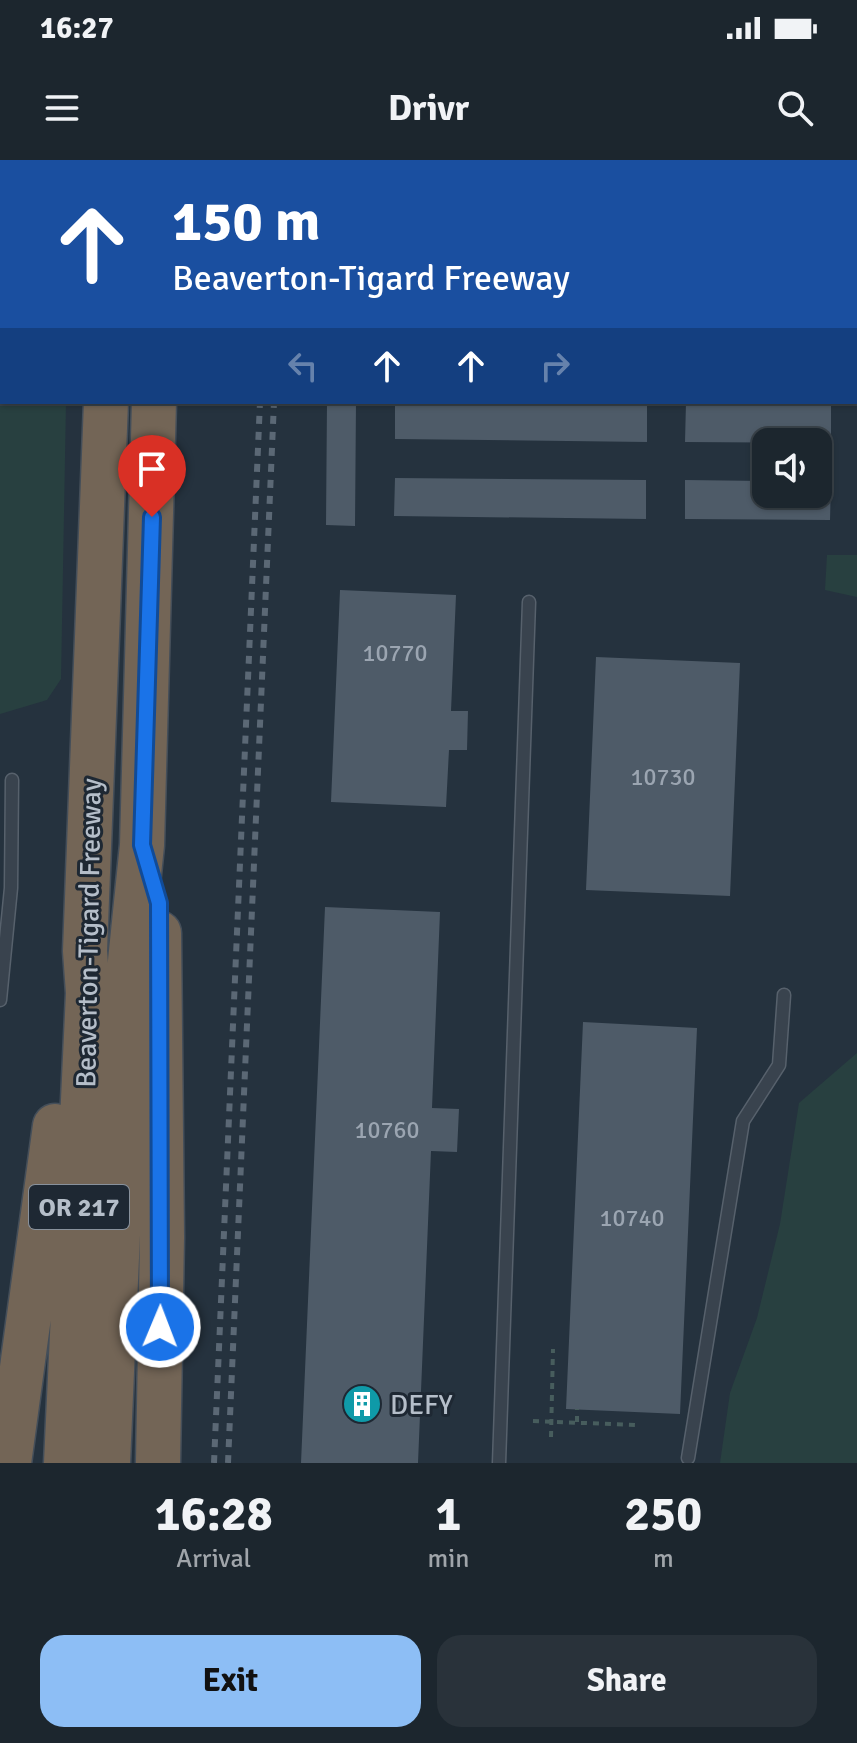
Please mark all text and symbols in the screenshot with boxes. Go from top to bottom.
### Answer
text: 16:27 [40,10,114,47]
icon: menu [40,86,84,130]
text: Drivr [388,86,469,131]
icon: search [773,86,817,130]
text: 150 m [172,187,320,256]
icon: ahead [40,192,144,296]
text: Beaverton-Tigard Freeway [172,256,570,301]
icon: left [281,344,325,388]
icon: ahead [365,344,409,388]
icon: ahead [449,344,493,388]
icon: right [533,344,577,388]
map controls [752,428,832,508]
button: sound [752,428,832,508]
pin [118,435,186,517]
icon: arrive [130,447,174,491]
house number: 10770 [363,638,427,668]
house number: 10730 [631,762,695,792]
street label: Beaverton-Tigard Freeway [69,778,109,1088]
house number: 10760 [355,1115,419,1145]
road number: OR 217 [29,1185,129,1229]
house number: 10740 [600,1203,664,1233]
position arrow [118,1285,202,1369]
building icon: DEFY [341,1383,383,1425]
place label: DEFY [390,1388,453,1422]
text: 16:28 [155,1485,273,1544]
text: 1 [436,1485,461,1544]
text: 250 [624,1485,702,1544]
text: Arrival [176,1543,251,1575]
text: min [428,1543,470,1575]
text: m [653,1543,674,1575]
button: Exit [40,1635,421,1727]
button: Share [437,1635,817,1727]

